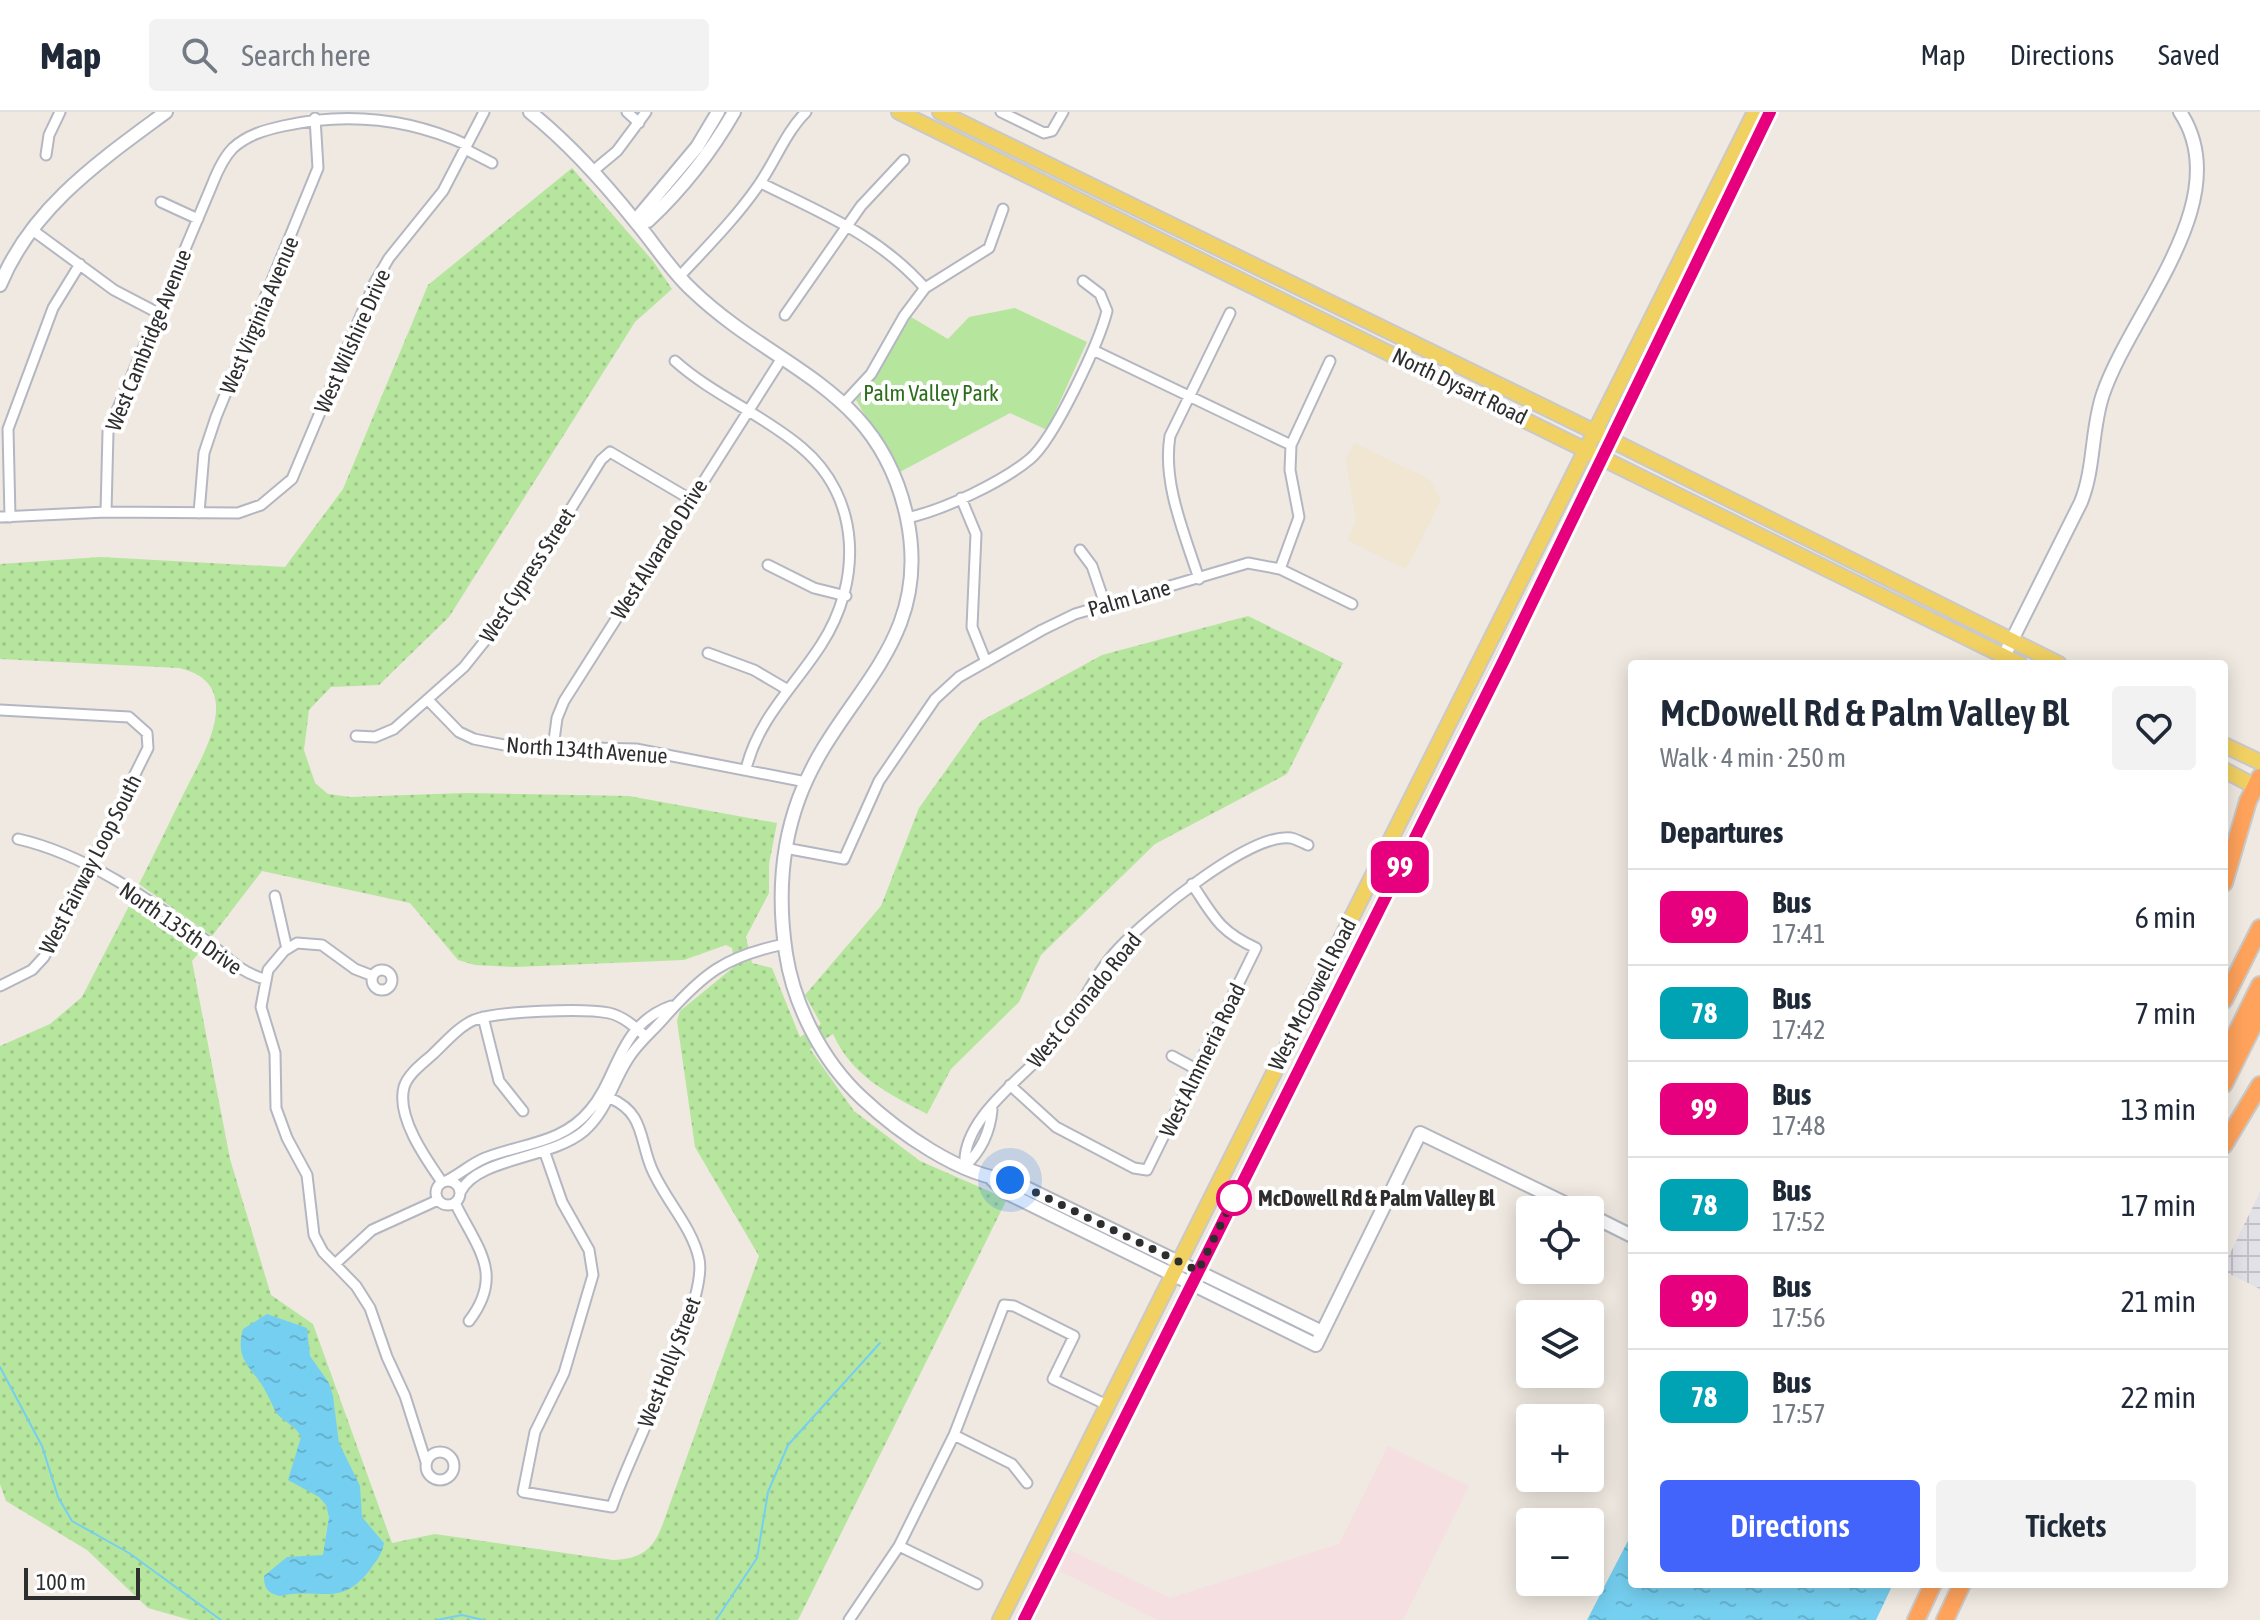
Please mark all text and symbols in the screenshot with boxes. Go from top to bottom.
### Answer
search box [149,19,709,91]
icon: search [177,33,221,77]
text: Map [40,34,101,77]
text: Search here [241,38,371,72]
text: Map [1921,39,1966,71]
text: Directions [2010,39,2114,71]
text: Saved [2158,39,2220,71]
street label: West Virginia Avenue [214,232,304,398]
street label: West Cambridge Avenue [100,245,196,435]
street label: West Wilshire Drive [309,265,395,417]
street label: North Dysart Road [1388,342,1532,430]
park label: Palm Valley Park [863,380,999,406]
street label: West Alvarado Drive [605,474,713,624]
street label: West Cypress Street [474,503,580,647]
street label: Palm Lane [1085,574,1173,622]
button: heart [2112,686,2196,770]
text: McDowell Rd & Palm Valley Bl [1660,691,2069,734]
street label: North 134th Avenue [506,731,668,769]
text: Walk · 4 min · 250 m [1660,743,1846,773]
street label: West Fairway Loop South [34,770,146,958]
text: Departures [1660,815,1783,849]
line badge: 99 [1364,841,1436,893]
text: 99 [1387,851,1413,883]
street label: North 135th Drive [115,876,247,980]
text: Bus [1772,885,1811,919]
text: 6 min [2135,900,2196,934]
text: 99 [1691,901,1717,933]
street label: West McDowell Road [1262,914,1362,1074]
text: 17:41 [1772,919,1826,949]
street label: West Coronado Road [1022,927,1146,1073]
street label: West Almmeria Road [1154,979,1250,1141]
text: Bus [1772,981,1811,1015]
text: 7 min [2135,996,2196,1030]
text: 78 [1691,997,1717,1029]
text: 17:42 [1772,1015,1826,1045]
text: Bus [1772,1077,1811,1111]
text: 13 min [2121,1092,2196,1126]
text: 99 [1691,1093,1717,1125]
text: 17:48 [1772,1111,1826,1141]
your location [990,1160,1030,1200]
text: Bus [1772,1173,1811,1207]
marker: McDowell Rd & Palm Valley Bl [1217,1181,1251,1215]
place label: McDowell Rd & Palm Valley Bl [1258,1185,1496,1211]
text: 17 min [2121,1188,2196,1222]
text: 78 [1691,1189,1717,1221]
map controls [1516,1196,1604,1596]
button: locate [1516,1196,1604,1284]
text: 17:52 [1772,1207,1826,1237]
text: Bus [1772,1269,1811,1303]
text: 21 min [2121,1284,2196,1318]
text: 99 [1691,1285,1717,1317]
street label: West Holly Street [632,1293,706,1431]
button: layers [1516,1300,1604,1388]
text: 17:56 [1772,1303,1826,1333]
text: Bus [1772,1365,1811,1399]
text: 22 min [2121,1380,2196,1414]
text: 78 [1691,1381,1717,1413]
text: 17:57 [1772,1399,1826,1429]
button: + [1516,1404,1604,1492]
button: Directions [1660,1480,1920,1572]
button: Tickets [1936,1480,2196,1572]
button: − [1516,1508,1604,1596]
scale bar [24,1564,140,1600]
text: 100 m [36,1569,86,1595]

